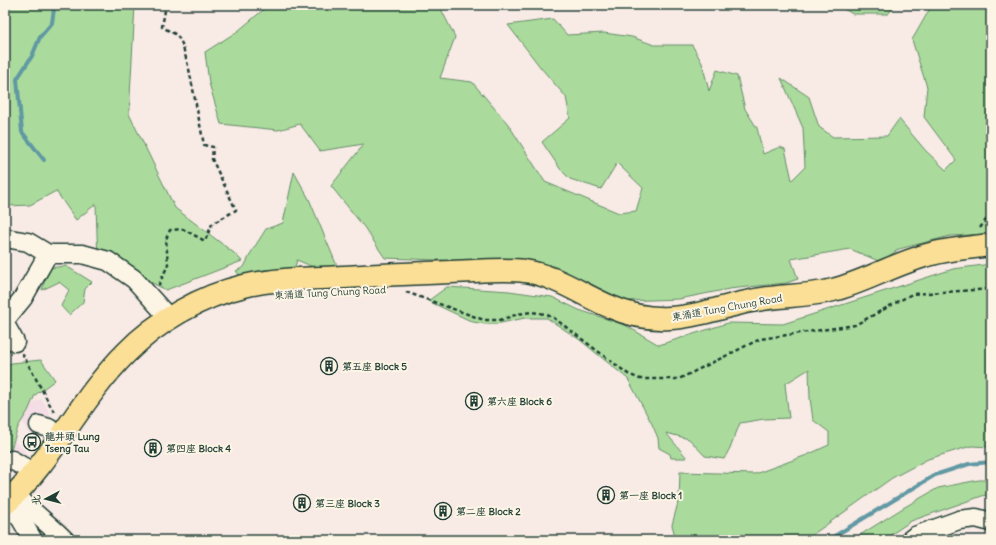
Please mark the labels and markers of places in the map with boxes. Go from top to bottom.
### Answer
building icon: 第五座 Block 5 [319,356,339,376]
place label: 第五座 Block 5 [342,360,407,373]
building icon: 第六座 Block 6 [464,391,484,411]
place label: 第六座 Block 6 [487,395,552,408]
place label: 龍井頭 Lung Tseng Tau [45,430,100,455]
bus stop icon: 龍井頭 Lung Tseng Tau [22,432,42,452]
building icon: 第四座 Block 4 [143,438,163,458]
place label: 第四座 Block 4 [166,442,231,455]
building icon: 第一座 Block 1 [596,485,616,505]
place label: 第一座 Block 1 [619,489,682,502]
building icon: 第三座 Block 3 [292,493,312,513]
place label: 第三座 Block 3 [315,497,380,510]
building icon: 第二座 Block 2 [433,501,453,521]
place label: 第二座 Block 2 [456,505,521,518]

